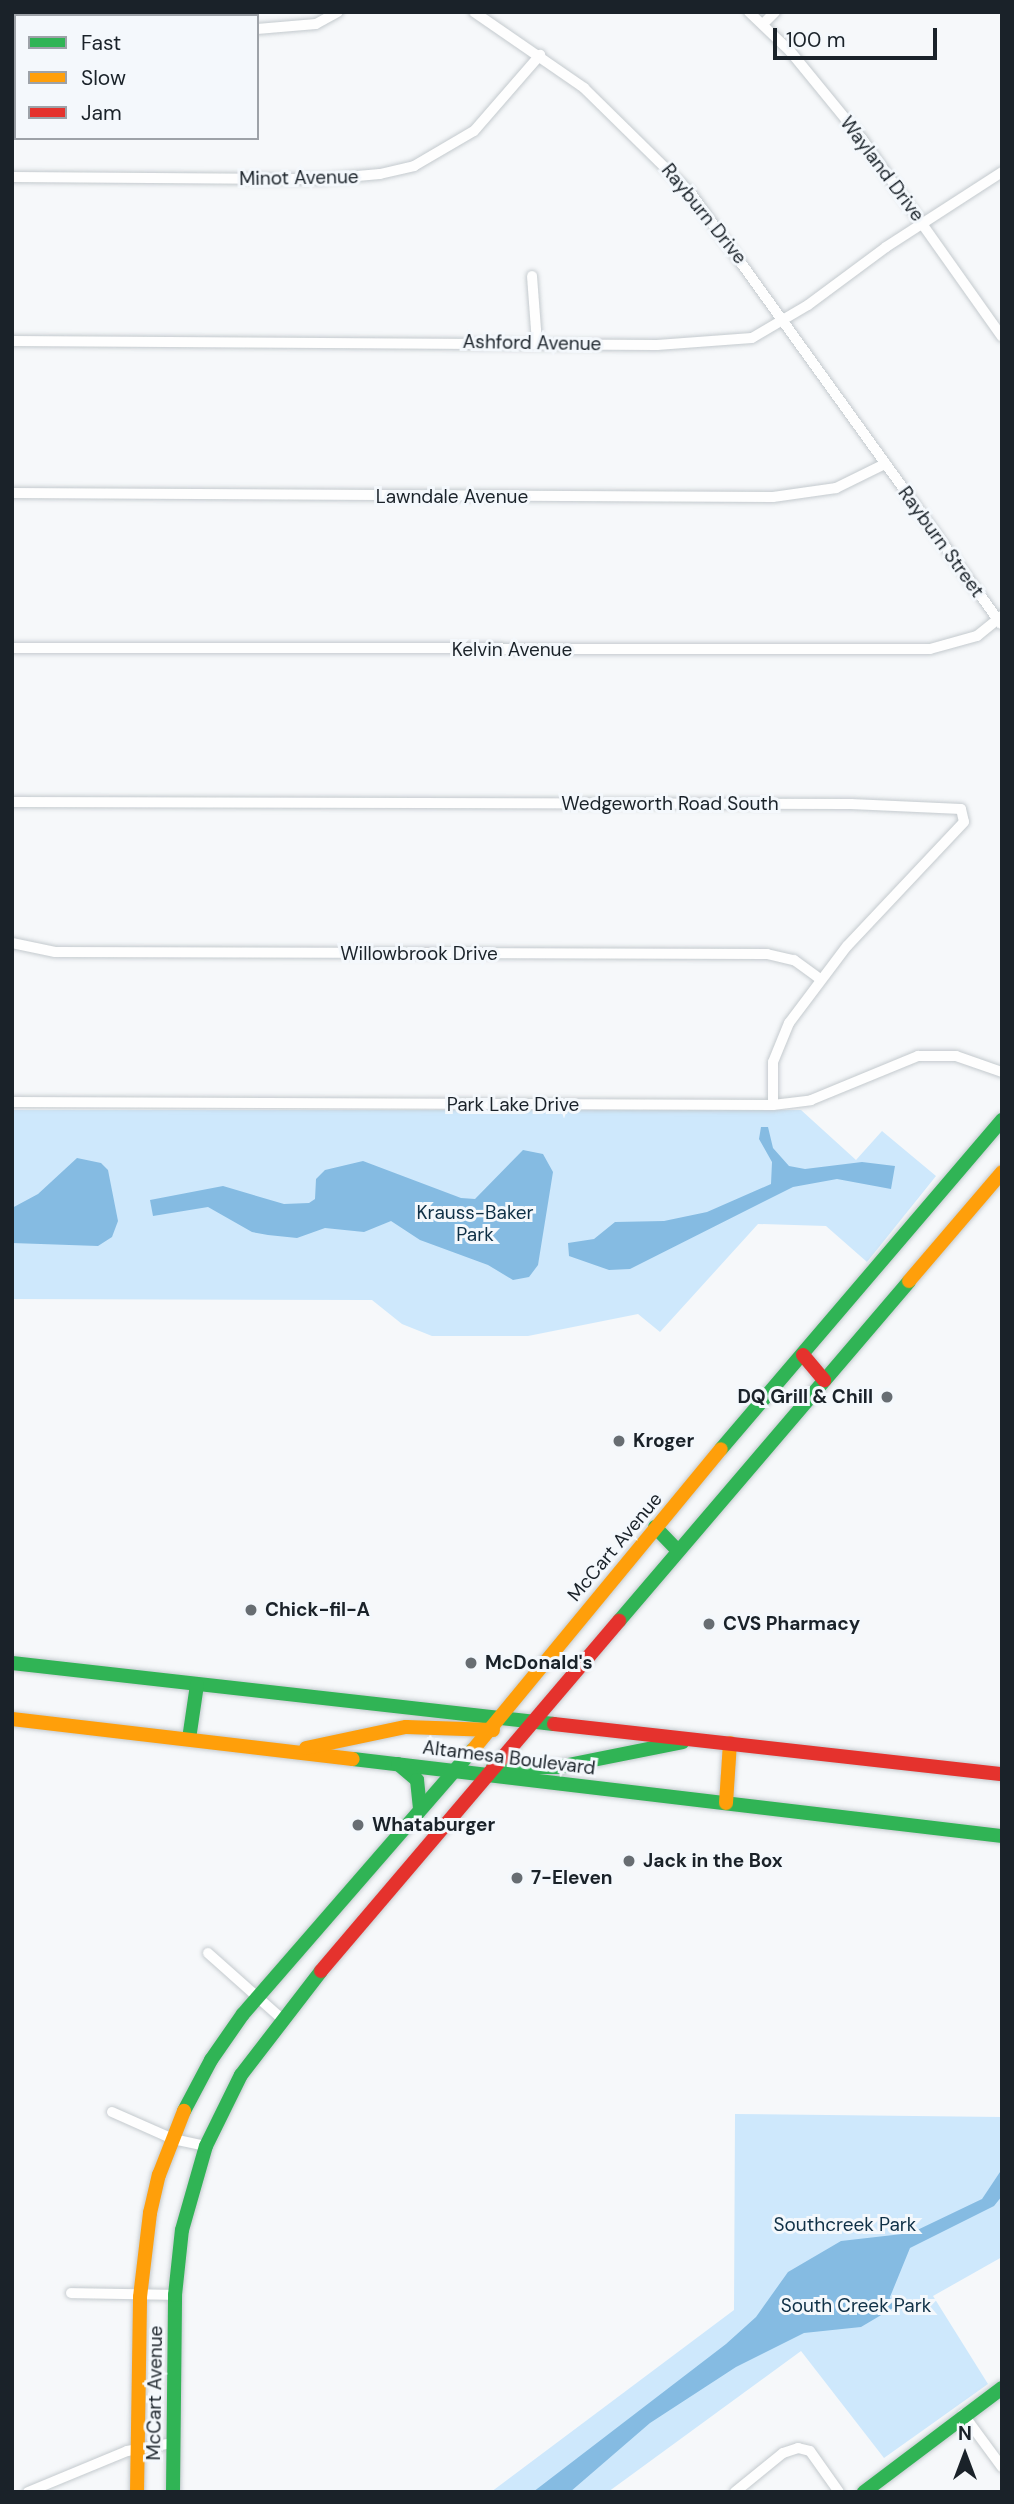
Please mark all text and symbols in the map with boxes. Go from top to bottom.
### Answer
legend [14,14,259,140]
scale bar [776,14,940,58]
text: 100 m [786,26,846,54]
text: Fast [81,29,121,57]
text: Slow [81,64,126,92]
text: Jam [81,99,122,127]
street label: Wayland Drive [835,112,929,226]
street label: Rayburn Drive [657,159,751,269]
street label: Minot Avenue [239,166,359,190]
street label: Ashford Avenue [462,330,602,356]
street label: Rayburn Street [893,482,989,602]
street label: Lawndale Avenue [376,486,528,508]
street label: Kelvin Avenue [452,639,572,661]
street label: Wedgeworth Road South [561,793,779,815]
street label: Willowbrook Drive [340,943,498,965]
street label: Park Lake Drive [447,1094,579,1116]
park label: Krauss-Baker Park [416,1202,534,1246]
place label: DQ Grill & Chill [737,1386,873,1408]
marker: DQ Grill & Chill [879,1389,895,1405]
place label: Kroger [633,1430,694,1452]
marker: Kroger [611,1433,627,1449]
street label: McCart Avenue [563,1488,667,1606]
place label: Chick-fil-A [265,1599,370,1621]
marker: Chick-fil-A [243,1602,259,1618]
place label: CVS Pharmacy [723,1613,860,1635]
marker: CVS Pharmacy [701,1616,717,1632]
place label: McDonald's [485,1652,593,1674]
marker: McDonald's [463,1655,479,1671]
street label: Altamesa Boulevard [421,1736,597,1780]
place label: Whataburger [372,1814,495,1836]
marker: Whataburger [350,1817,366,1833]
place label: Jack in the Box [643,1850,783,1872]
marker: Jack in the Box [621,1853,637,1869]
place label: 7-Eleven [531,1867,613,1889]
marker: 7-Eleven [509,1870,525,1886]
park label: Southcreek Park [774,2214,916,2236]
park label: South Creek Park [781,2295,931,2317]
street label: McCart Avenue [142,2325,168,2461]
north arrow [930,2420,1000,2490]
text: N [958,2421,972,2446]

